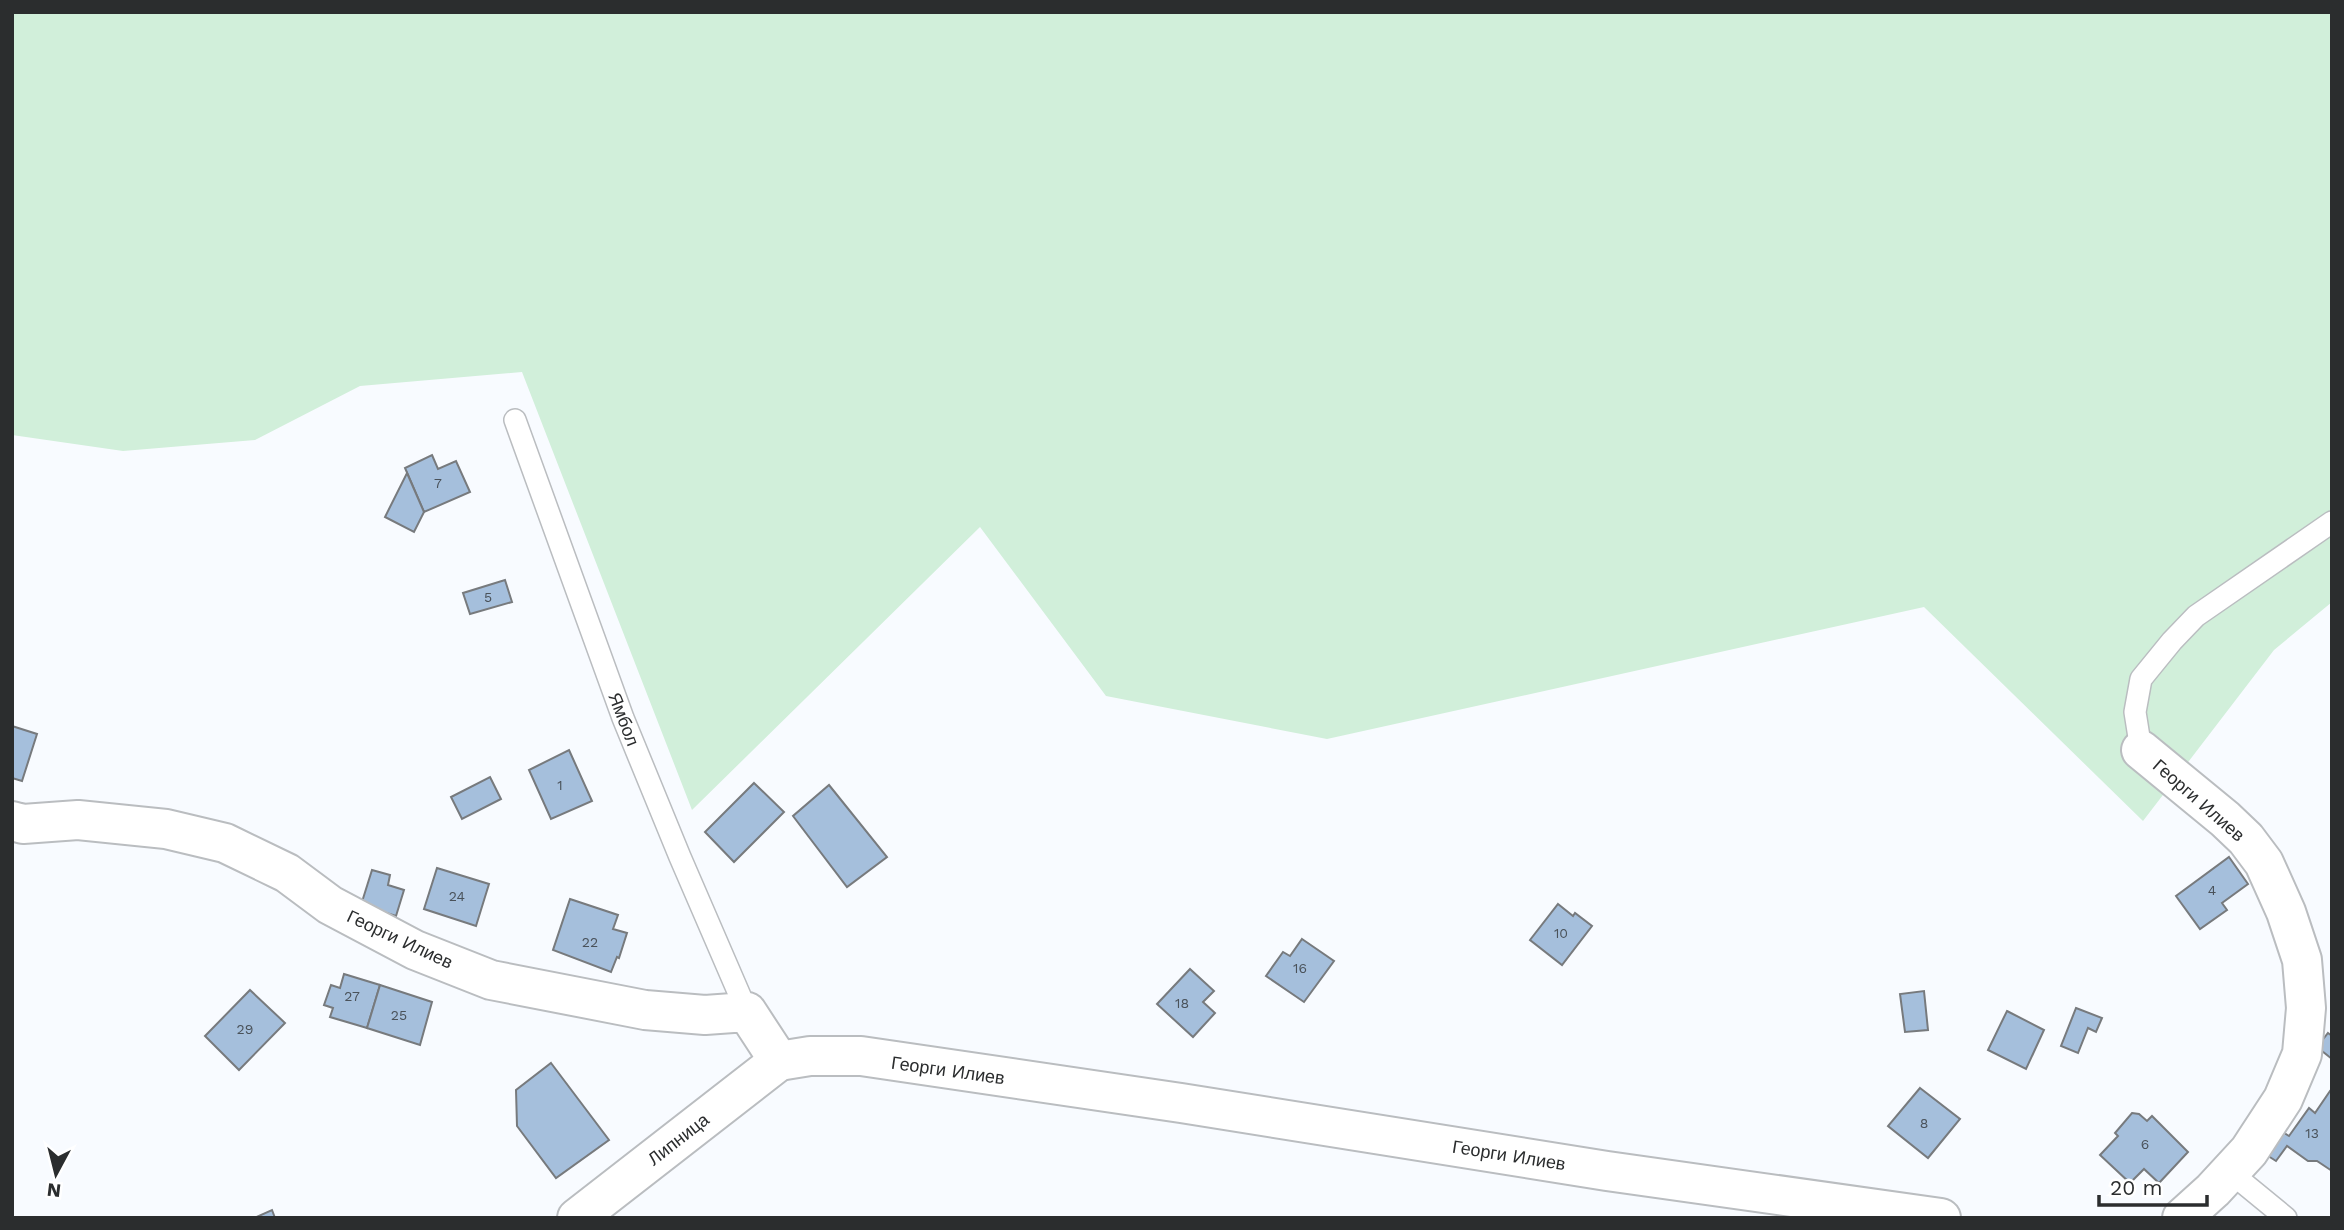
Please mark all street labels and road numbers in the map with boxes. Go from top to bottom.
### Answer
street label: Ямбол [604,689,644,749]
street label: Георги Илиев [2149,755,2249,845]
street label: Георги Илиев [344,905,456,973]
street label: Георги Илиев [890,1052,1006,1088]
street label: Липница [643,1108,714,1169]
street label: Георги Илиев [1451,1136,1567,1174]

